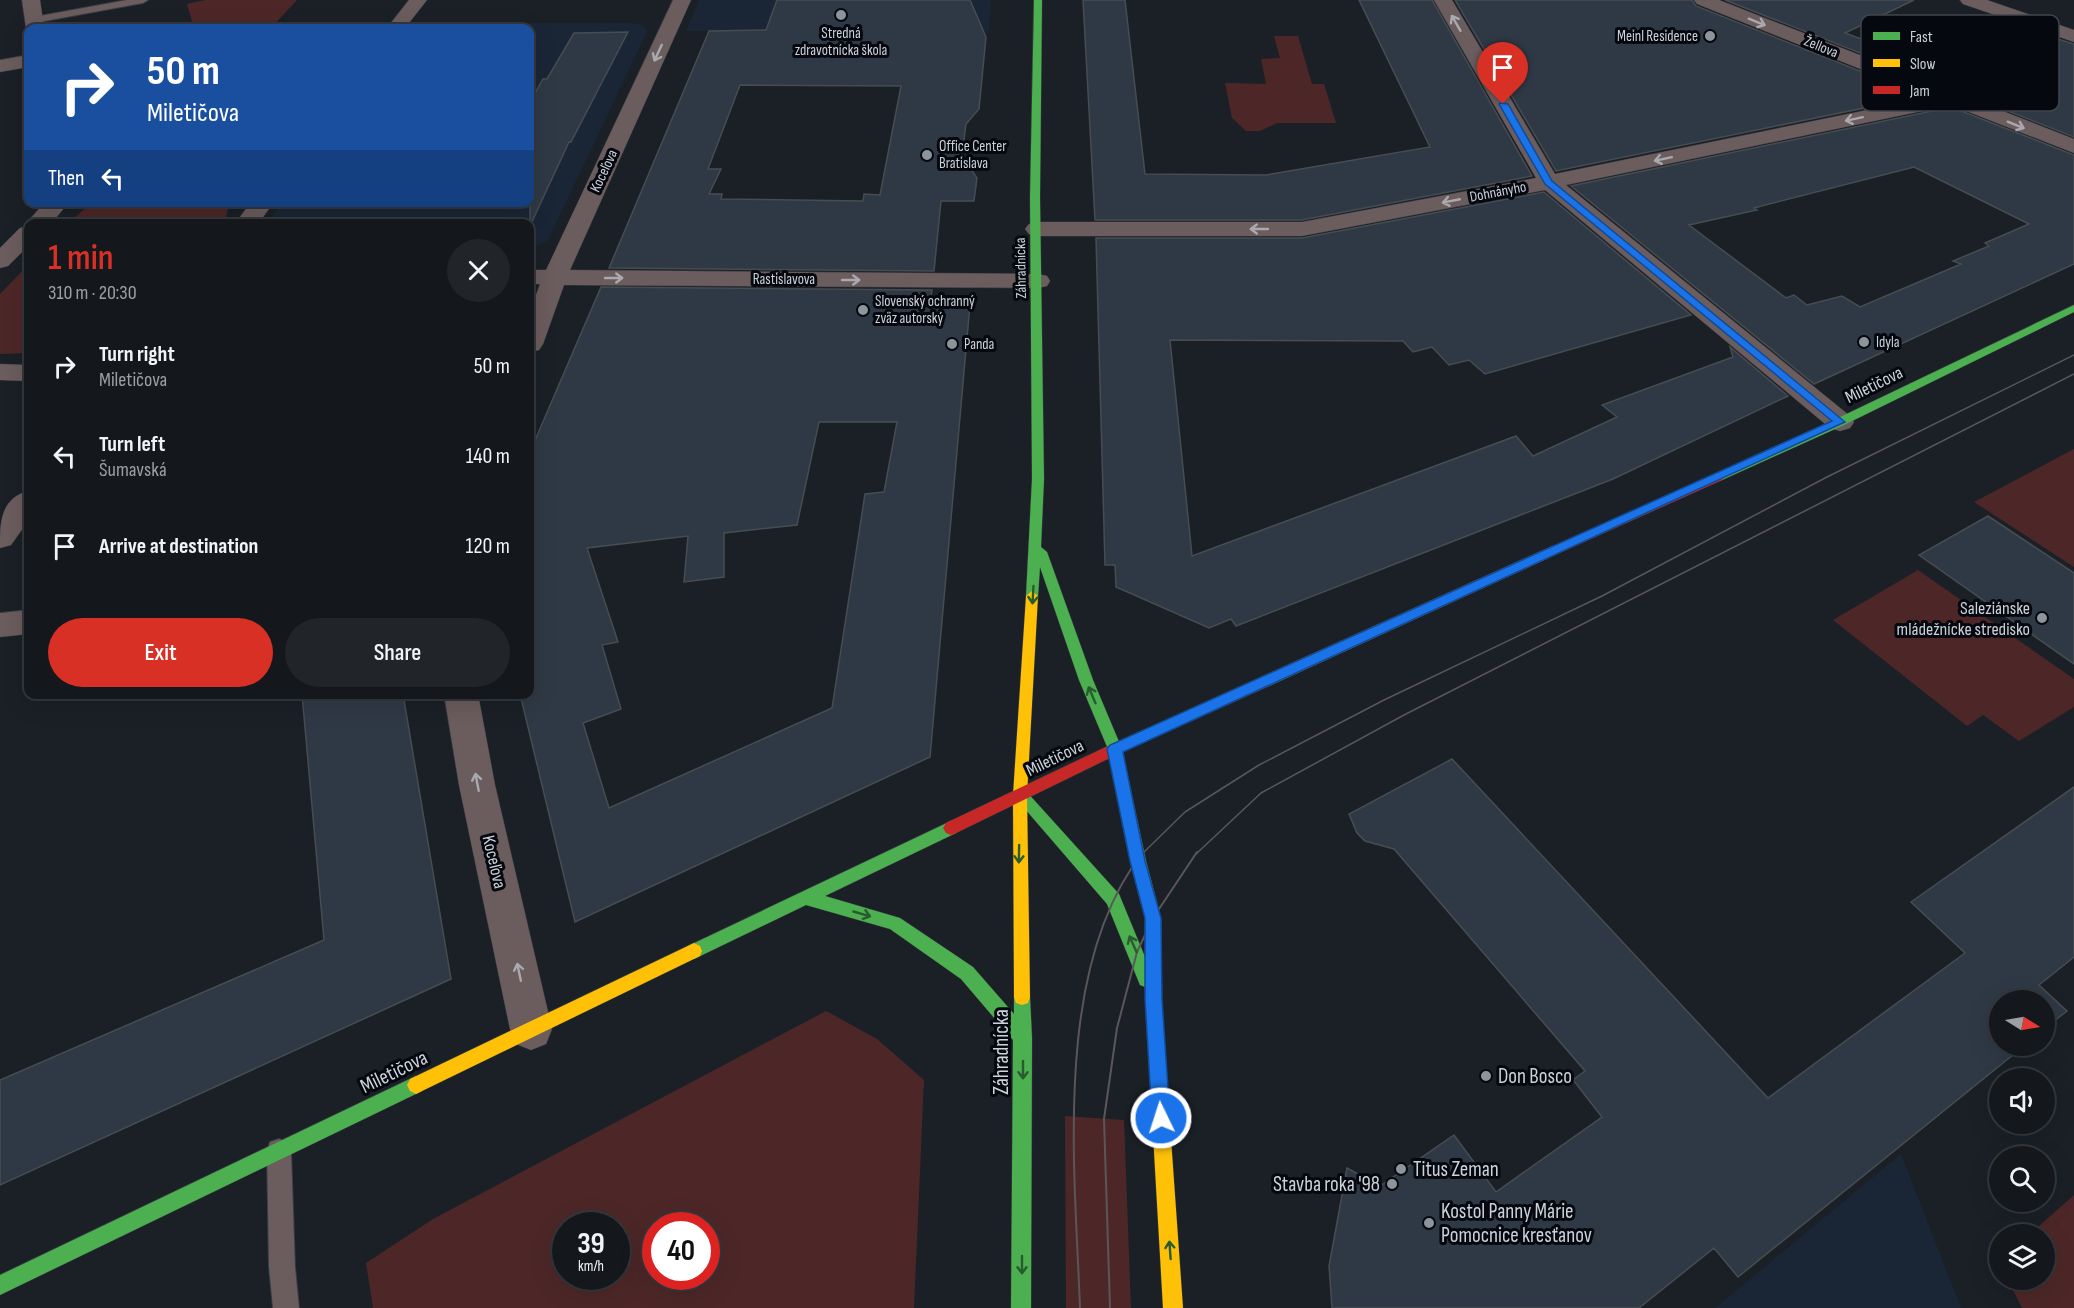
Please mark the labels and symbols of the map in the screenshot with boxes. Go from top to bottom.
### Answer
marker: Stredná zdravotnícka škola [834,8,848,22]
one-way arrow [1450,15,1462,32]
legend [1861,15,2059,111]
one-way arrow [1747,17,1766,28]
place label: Stredná zdravotnícka škola [795,24,887,60]
place label: Meinl Residence [1617,27,1698,46]
text: Fast [1910,28,1933,47]
marker: Meinl Residence [1703,29,1717,43]
street label: Žellova [1801,32,1841,62]
pin [1477,42,1528,104]
one-way arrow [652,44,663,62]
text: Slow [1910,55,1935,74]
text: Jam [1909,82,1930,101]
one-way arrow [1845,114,1864,126]
one-way arrow [2007,120,2025,131]
place label: Office Center Bratislava [939,137,1007,173]
street label: Koceľova [586,146,622,195]
marker: Office Center Bratislava [920,148,934,162]
one-way arrow [1654,154,1673,165]
street label: Dohnányho [1468,177,1528,207]
one-way arrow [1442,196,1462,207]
one-way arrow [1250,223,1270,235]
street label: Záhradnícka [1011,237,1031,299]
street label: Rastislavova [753,270,815,289]
one-way arrow [603,272,623,284]
one-way arrow [840,274,860,286]
place label: Slovenský ochranný zväz autorský [875,292,975,328]
marker: Slovenský ochranný zväz autorský [856,303,870,317]
place label: Idyla [1876,333,1900,352]
place label: Panda [964,335,995,354]
marker: Idyla [1857,335,1871,349]
marker: Panda [945,337,959,351]
street label: Miletičova [1842,362,1906,408]
one-way arrow [1027,584,1038,604]
place label: Saleziánske mládežnícke stredisko [1897,598,2030,640]
marker: Saleziánske mládežnícke stredisko [2035,611,2049,625]
one-way arrow [1086,687,1097,705]
street label: Miletičova [1023,735,1087,781]
one-way arrow [471,773,482,792]
street label: Koceľova [478,833,510,891]
one-way arrow [1013,843,1025,863]
one-way arrow [852,909,871,920]
one-way arrow [1127,936,1139,954]
one-way arrow [513,963,524,983]
north arrow [1989,990,2055,1056]
street label: Záhradnícka [989,1009,1014,1095]
street label: Miletičova [356,1045,432,1099]
one-way arrow [1017,1059,1029,1079]
place label: Don Bosco [1498,1064,1572,1089]
marker: Don Bosco [1479,1069,1493,1083]
position arrow [1129,1086,1193,1150]
place label: Titus Zeman [1413,1157,1499,1182]
marker: Titus Zeman [1394,1162,1408,1176]
place label: Stavba roka '98 [1273,1172,1380,1197]
marker: Stavba roka '98 [1385,1177,1399,1191]
place label: Kostol Panny Márie Pomocnice kresťanov [1441,1199,1592,1248]
speed limit sign: 40 [642,1212,720,1290]
marker: Kostol Panny Márie Pomocnice kresťanov [1422,1216,1436,1230]
one-way arrow [1164,1240,1175,1260]
one-way arrow [1016,1254,1028,1274]

